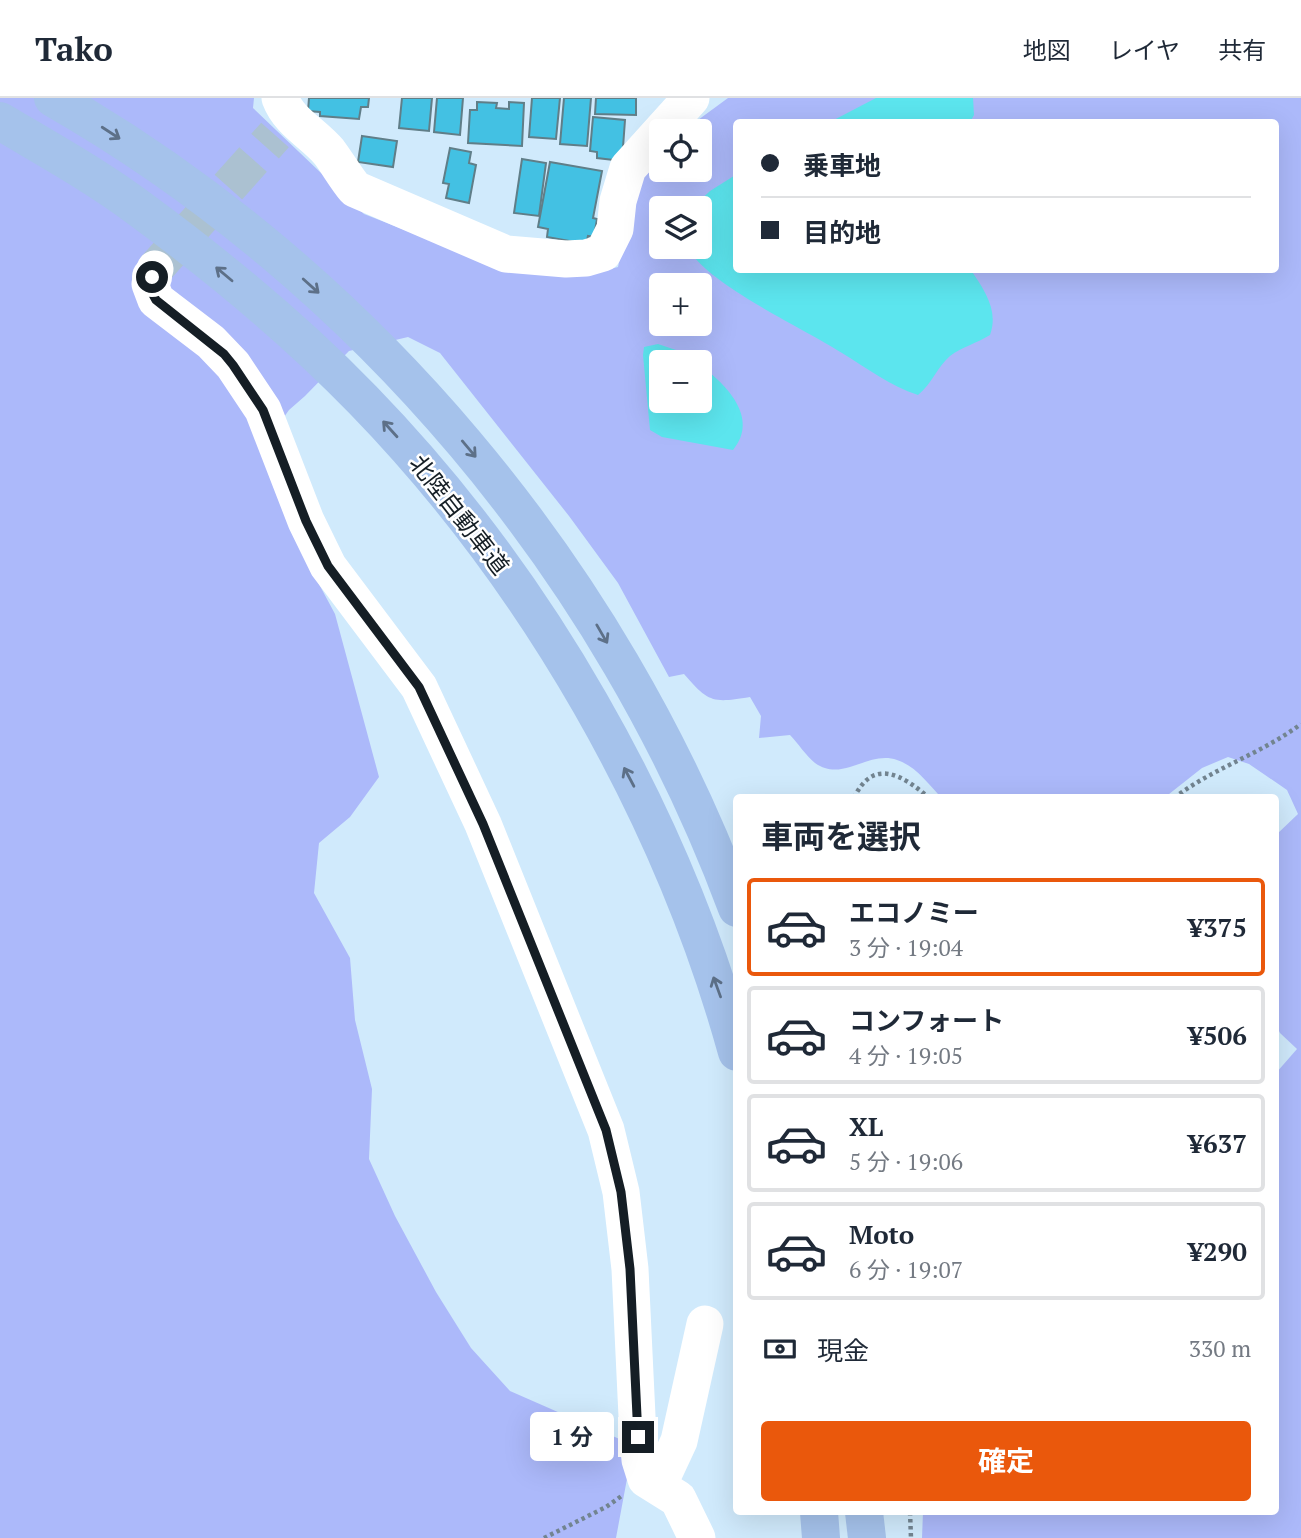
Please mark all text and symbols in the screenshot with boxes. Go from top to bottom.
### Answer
text: Tako [35,27,113,70]
text: 地図 [1023,34,1071,66]
text: レイヤ [1109,34,1180,66]
text: 共有 [1218,34,1266,66]
map controls [649,119,712,413]
button: locate [649,119,712,182]
one-way arrow [101,126,120,141]
text: 乗車地 [803,148,881,182]
button: layers [649,196,712,259]
text: 目的地 [803,215,881,249]
route start [136,261,168,293]
one-way arrow [216,266,234,282]
button: + [649,273,712,336]
one-way arrow [302,278,320,294]
button: − [649,350,712,413]
one-way arrow [382,420,398,438]
one-way arrow [461,440,477,458]
street label: 北陸自動車道 [403,448,517,581]
one-way arrow [595,623,609,643]
one-way arrow [621,767,635,788]
text: 車両を選択 [761,815,921,857]
text: エコノミー [849,895,979,929]
icon: car [765,896,828,959]
text: ¥375 [1188,910,1247,944]
text: 3 分 · 19:04 [849,932,963,963]
one-way arrow [710,976,722,998]
text: コンフォート [849,1003,1004,1037]
icon: car [765,1004,828,1067]
text: ¥506 [1188,1018,1247,1052]
text: 4 分 · 19:05 [849,1040,963,1071]
text: XL [849,1109,883,1143]
icon: car [765,1112,828,1175]
text: ¥637 [1188,1126,1247,1160]
text: 5 分 · 19:06 [849,1146,963,1177]
text: Moto [849,1217,914,1251]
icon: car [765,1220,828,1283]
text: ¥290 [1188,1234,1247,1268]
text: 6 分 · 19:07 [849,1254,963,1285]
icon: cash [761,1330,799,1368]
text: 現金 [817,1333,869,1367]
text: 330 m [1189,1333,1251,1364]
callout: 1 分 [530,1412,614,1462]
text: 1 分 [551,1421,593,1452]
route end [622,1421,654,1453]
button: 確定 [761,1421,1251,1501]

